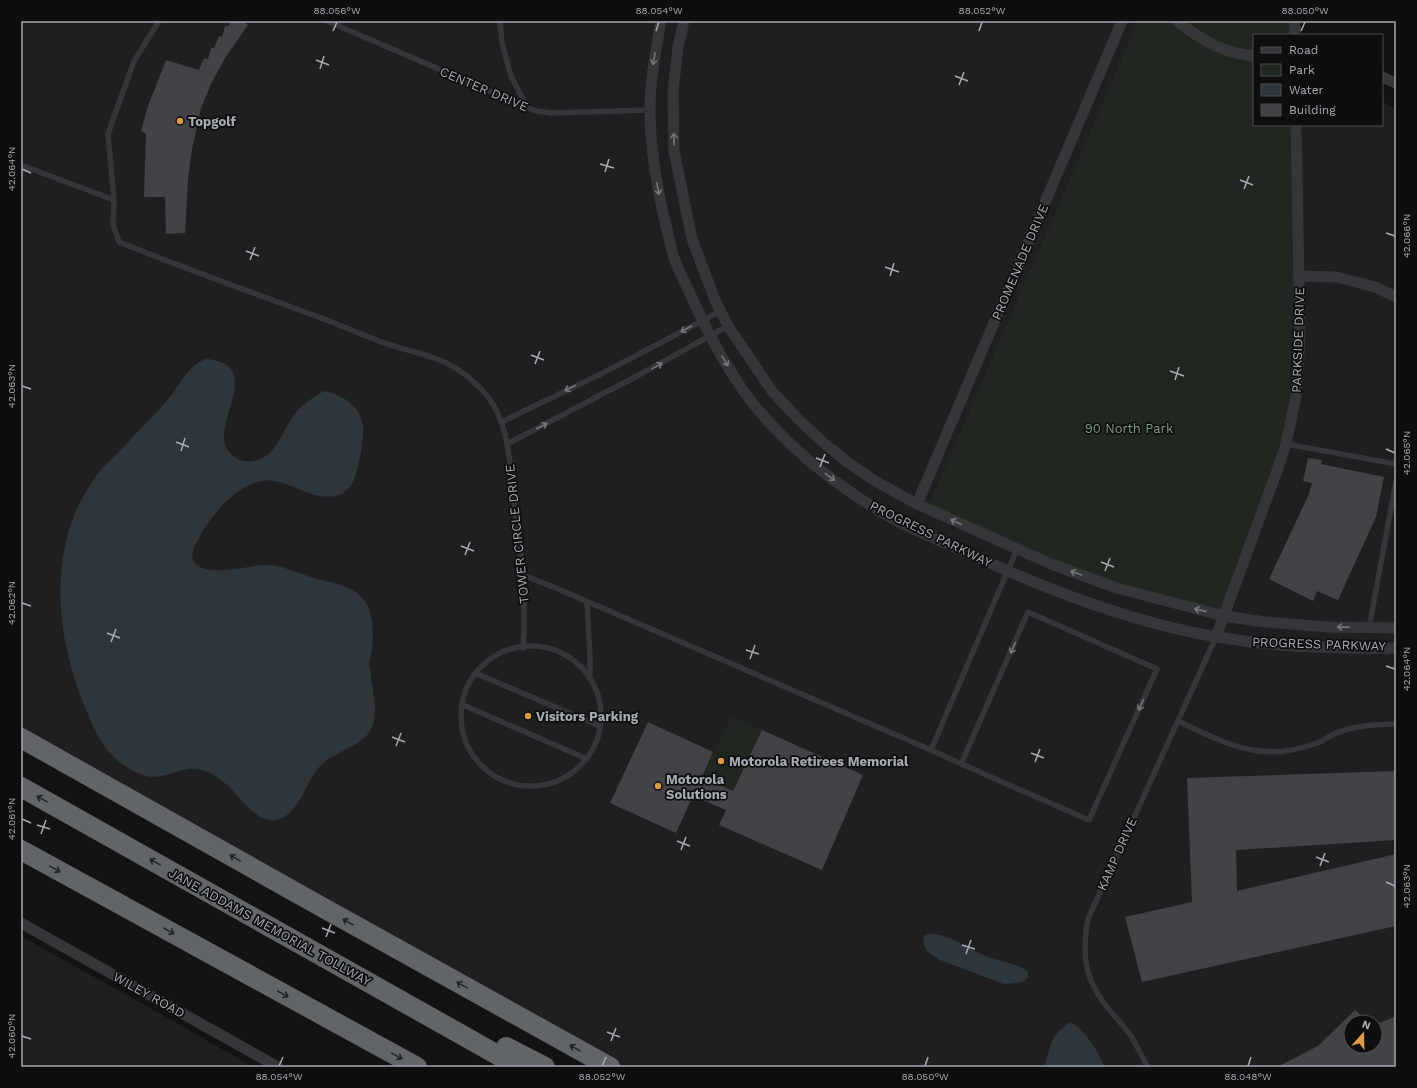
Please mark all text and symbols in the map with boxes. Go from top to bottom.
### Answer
text: 88.056°W [313,5,361,16]
text: 88.054°W [635,5,683,16]
text: 88.052°W [959,5,1006,16]
text: 88.050°W [1281,5,1329,16]
legend [1253,34,1383,126]
text: Road [1289,43,1318,57]
one-way arrow [650,52,658,65]
text: Park [1289,63,1315,77]
street label: CENTER DRIVE [438,64,530,114]
text: Water [1289,83,1324,97]
text: Building [1289,103,1336,117]
place label: Topgolf [188,114,236,129]
marker: Topgolf [175,116,185,126]
one-way arrow [670,133,678,146]
text: 42.064°N [6,147,17,191]
one-way arrow [654,182,662,195]
street label: PROMENADE DRIVE [989,202,1051,322]
text: 42.066°N [1401,214,1412,258]
street label: PARKSIDE DRIVE [1289,287,1307,393]
one-way arrow [680,326,692,334]
one-way arrow [721,355,729,367]
one-way arrow [651,361,663,369]
text: 42.063°N [6,364,17,408]
one-way arrow [565,385,577,392]
park label: 90 North Park [1085,421,1174,436]
one-way arrow [535,422,547,429]
text: 42.065°N [1401,431,1412,475]
street label: TOWER CIRCLE DRIVE [502,463,532,605]
one-way arrow [825,473,836,481]
street label: PROGRESS PARKWAY [868,498,995,570]
one-way arrow [951,518,963,525]
one-way arrow [1069,569,1082,576]
text: 42.062°N [6,581,17,625]
one-way arrow [1194,606,1207,613]
one-way arrow [1337,623,1350,631]
street label: PROGRESS PARKWAY [1252,634,1387,654]
one-way arrow [1008,641,1016,653]
text: 42.064°N [1401,647,1412,691]
one-way arrow [1137,698,1144,710]
place label: Visitors Parking [536,709,639,724]
marker: Visitors Parking [523,711,533,721]
place label: Motorola Retirees Memorial [729,754,909,769]
marker: Motorola Retirees Memorial [716,756,726,766]
place label: Motorola Solutions [666,772,727,802]
marker: Motorola Solutions [653,781,663,791]
one-way arrow [36,794,48,802]
text: 42.061°N [6,798,17,840]
street label: KAMP DRIVE [1094,815,1140,893]
one-way arrow [229,854,241,862]
one-way arrow [149,858,161,866]
text: 42.063°N [1401,864,1412,908]
one-way arrow [49,865,61,873]
street label: JANE ADDAMS MEMORIAL TOLLWAY [166,865,374,989]
one-way arrow [342,918,354,926]
one-way arrow [163,928,175,936]
street label: WILEY ROAD [111,969,187,1021]
one-way arrow [456,981,468,989]
one-way arrow [277,991,289,998]
text: 42.060°N [6,1014,17,1058]
north arrow [1343,1014,1383,1054]
text: N [1360,1018,1372,1033]
one-way arrow [570,1044,582,1052]
one-way arrow [391,1053,403,1061]
text: 88.054°W [255,1071,303,1082]
text: 88.052°W [579,1071,626,1082]
text: 88.050°W [901,1071,949,1082]
text: 88.048°W [1224,1071,1272,1082]

